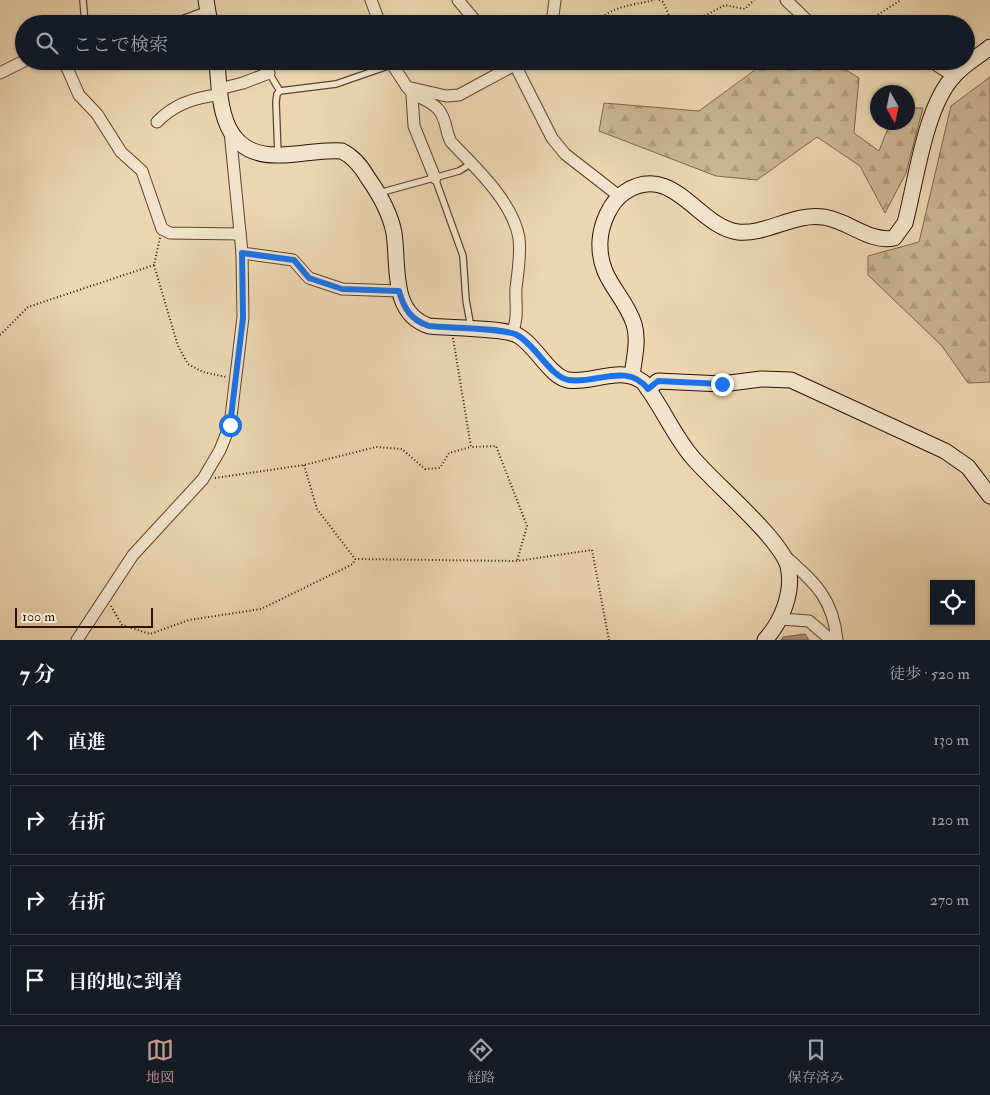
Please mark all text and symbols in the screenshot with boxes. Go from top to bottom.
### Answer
search box [15,15,975,70]
icon: search [33,29,61,57]
text: ここで検索 [73,33,168,57]
north arrow [870,85,915,130]
route end [711,373,734,396]
route start [219,414,242,437]
map controls [930,580,975,625]
button: locate [930,580,975,625]
scale bar [15,605,152,628]
text: 100 m [22,608,55,625]
text: 7 分 [20,661,55,688]
text: 徒歩 · 520 m [889,664,970,684]
icon: ahead [21,726,49,754]
text: 直進 [68,730,106,754]
text: 130 m [933,730,969,750]
icon: right [21,806,49,834]
text: 右折 [68,810,106,834]
text: 120 m [931,810,969,830]
icon: right [21,886,49,914]
text: 右折 [68,890,106,914]
text: 270 m [930,890,969,910]
icon: arrive [21,966,49,994]
text: 目的地に到着 [68,970,182,994]
tab: 地図 [146,1036,174,1086]
tab: 経路 [467,1036,495,1086]
tab: 保存済み [788,1036,844,1086]

